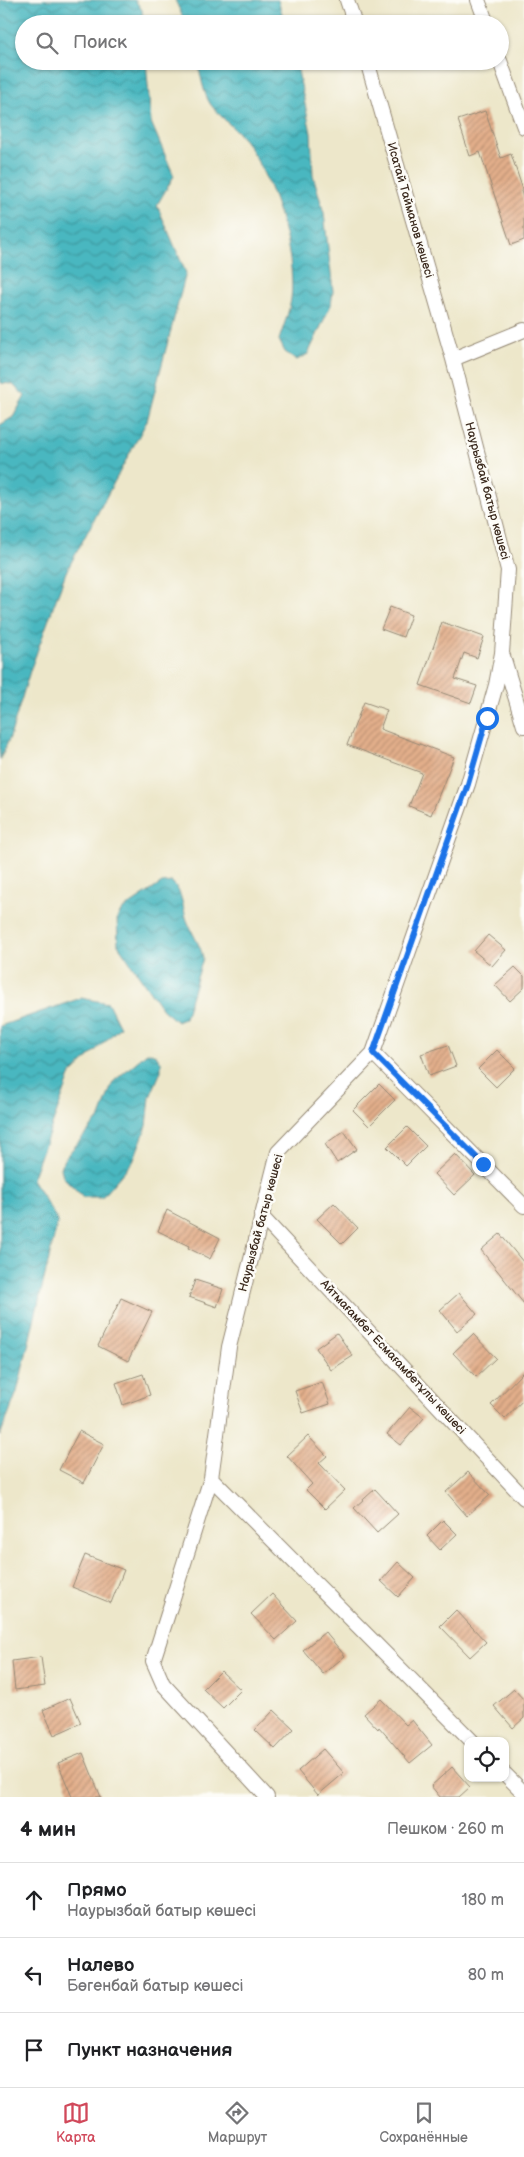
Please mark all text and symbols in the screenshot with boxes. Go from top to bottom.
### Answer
search box [15,15,509,70]
icon: search [33,29,61,57]
text: Поиск [73,31,127,54]
street label: Исатай Тайманов көшесі [383,140,437,280]
street label: Наурызбай батыр көшесі [461,420,513,562]
route start [476,707,499,730]
street label: Наурызбай батыр көшесі [235,1152,287,1294]
route end [472,1153,495,1176]
street label: Айтмағамбет Есмағамбетұлы көшесі [317,1276,469,1438]
map controls [464,1737,509,1782]
button: locate [464,1737,509,1782]
text: 4 мин [20,1817,76,1842]
text: Пешком · 260 m [387,1820,504,1839]
text: Прямо [67,1879,127,1902]
icon: ahead [20,1886,48,1914]
text: 180 m [462,1891,504,1910]
text: Наурызбай батыр көшесі [67,1902,256,1921]
text: Налево [67,1954,134,1977]
icon: left [20,1961,48,1989]
text: 80 m [468,1966,504,1985]
text: Бөгенбай батыр көшесі [67,1977,244,1996]
icon: arrive [20,2036,48,2064]
text: Пункт назначения [67,2039,232,2062]
tab: Карта [56,2099,96,2146]
tab: Маршрут [208,2099,267,2146]
tab: Сохранённые [379,2099,468,2146]

